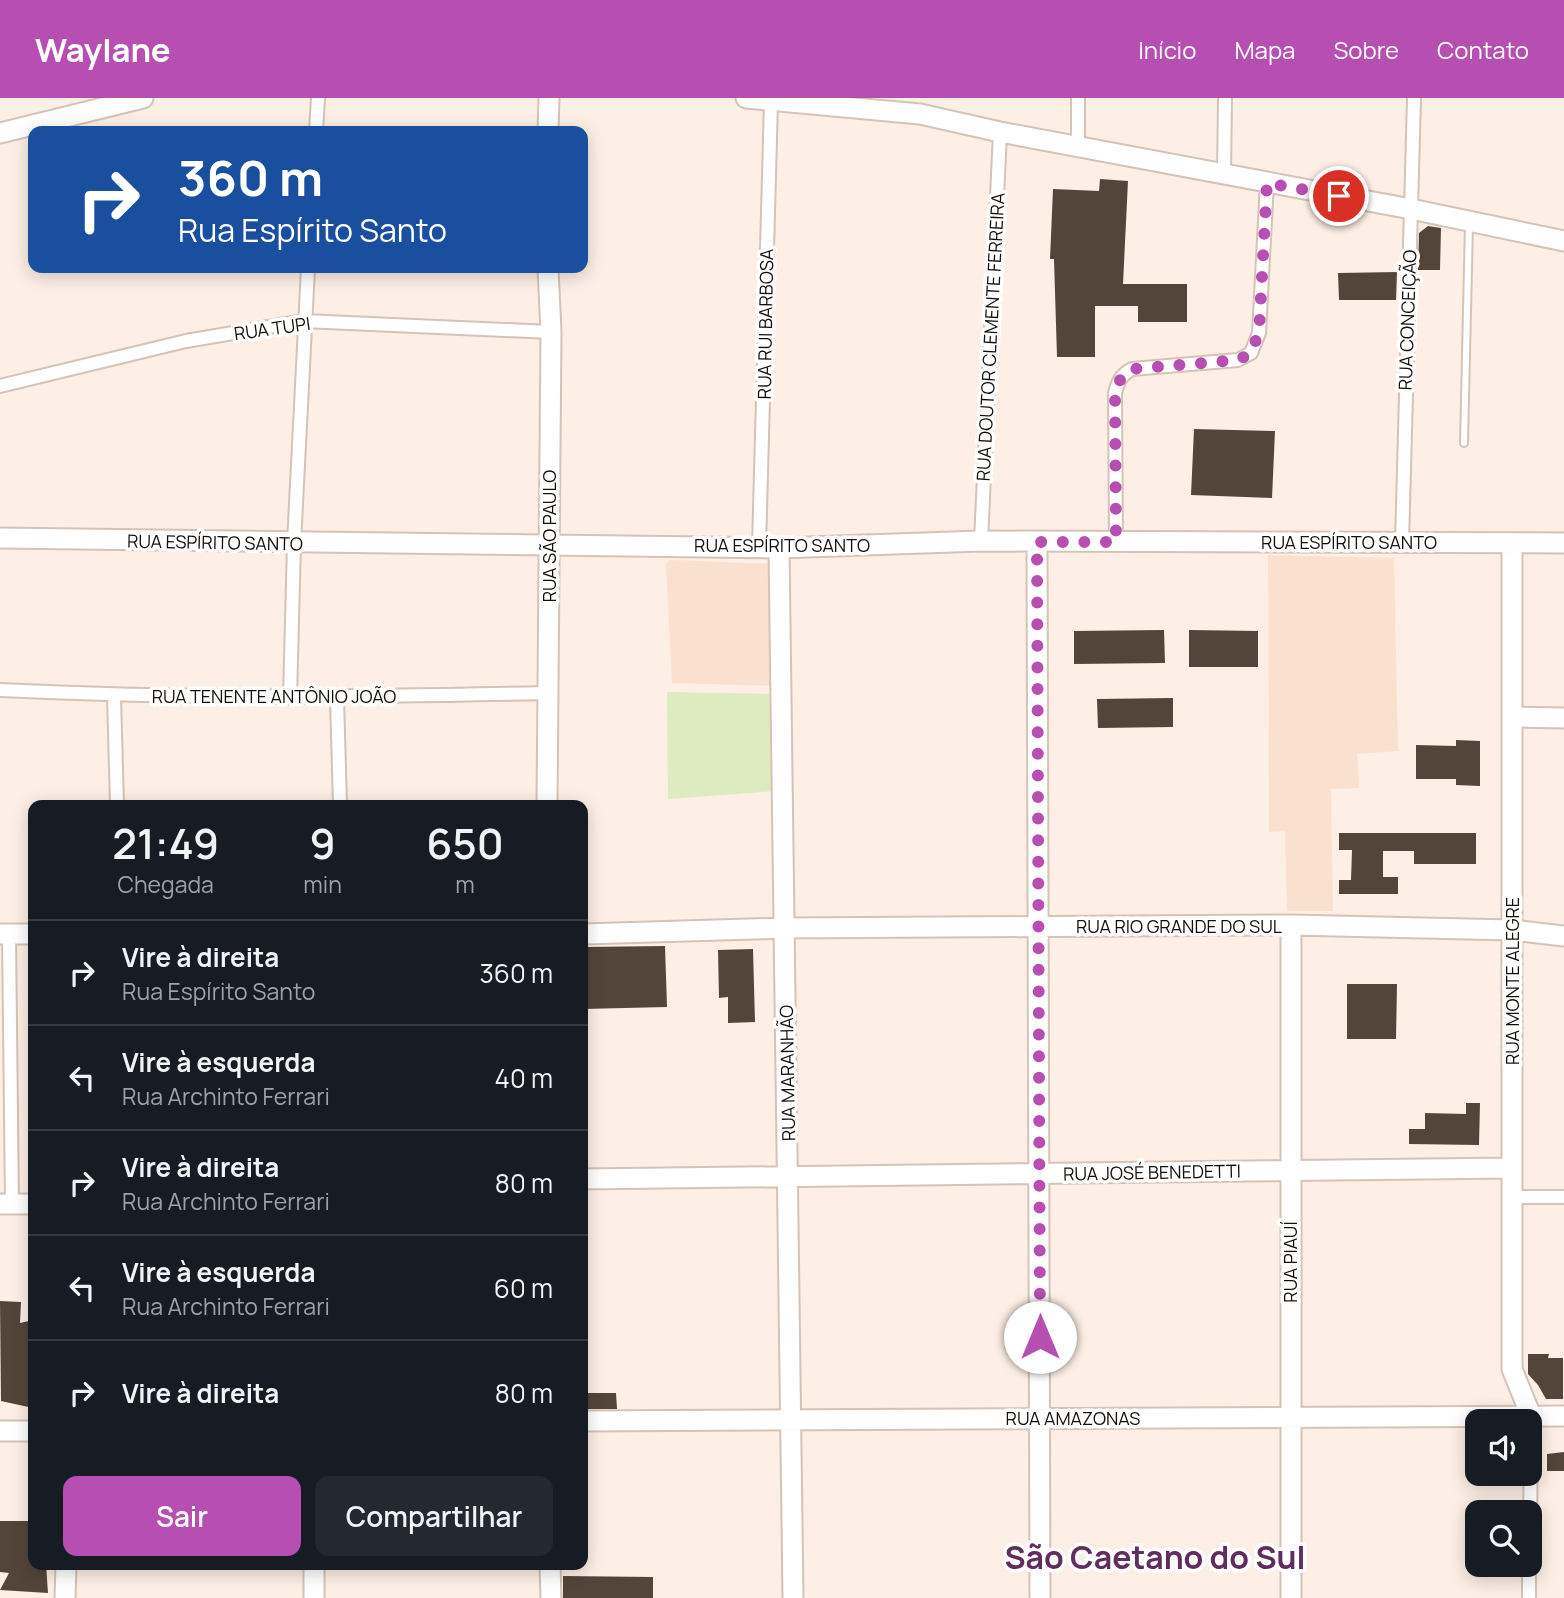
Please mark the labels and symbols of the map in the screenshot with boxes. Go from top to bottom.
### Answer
pin [1309,166,1369,226]
street label: RUA DOUTOR CLEMENTE FERREIRA [970,192,1010,482]
street label: RUA RUI BARBOSA [752,248,778,399]
street label: RUA CONCEIÇÃO [1393,249,1421,391]
street label: RUA TUPI [232,311,312,345]
street label: RUA SÃO PAULO [537,470,561,602]
street label: RUA ESPÍRITO SANTO [127,528,303,556]
street label: RUA ESPÍRITO SANTO [1261,530,1437,554]
street label: RUA ESPÍRITO SANTO [694,533,870,557]
street label: RUA TENENTE ANTÔNIO JOÃO [152,684,396,708]
street label: RUA MONTE ALEGRE [1500,897,1524,1065]
street label: RUA RIO GRANDE DO SUL [1076,914,1282,938]
street label: RUA MARANHÃO [774,1005,800,1141]
street label: RUA JOSÉ BENEDETTI [1063,1158,1241,1186]
street label: RUA PIAUÍ [1278,1221,1302,1303]
position arrow [1003,1300,1077,1374]
street label: RUA AMAZONAS [1006,1406,1140,1430]
district label: São Caetano do Sul [1004,1535,1306,1579]

